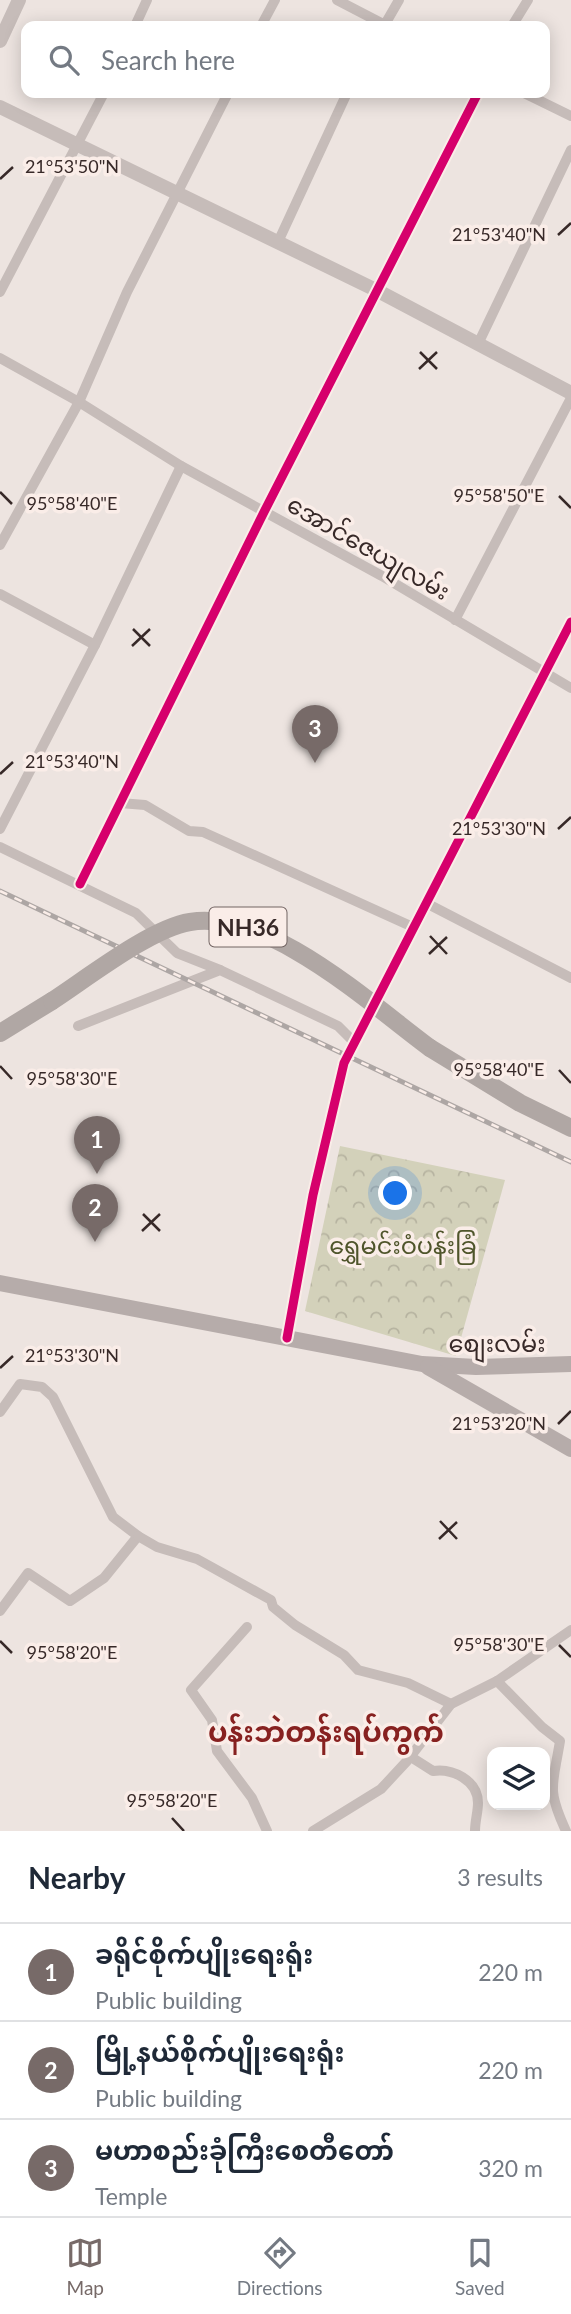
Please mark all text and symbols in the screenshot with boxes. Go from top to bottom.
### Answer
search box [21,21,550,98]
icon: search [45,41,83,79]
text: Search here [101,44,235,76]
text: 21°53'50"N [25,155,119,177]
text: 21°53'40"N [452,223,546,245]
text: 95°58'50"E [454,484,544,506]
street label: အောင်ဇေယျလမ်း [280,489,455,610]
text: 95°58'40"E [27,492,117,514]
pin: 3 [292,705,338,763]
text: 21°53'40"N [25,750,119,772]
text: 21°53'30"N [452,817,546,839]
road number: NH36 [210,908,286,946]
text: 95°58'40"E [454,1058,544,1080]
text: 95°58'30"E [27,1067,117,1089]
pin: 1 [74,1116,120,1174]
your location [378,1176,412,1210]
pin: 2 [72,1184,118,1242]
park label: ရွှေမင်းဝံပန်းခြံ [329,1230,477,1265]
street label: စျေးလမ်း [448,1328,546,1363]
text: 21°53'30"N [25,1344,119,1366]
text: 21°53'20"N [452,1412,546,1434]
text: 95°58'30"E [454,1633,544,1655]
text: 95°58'20"E [27,1641,117,1663]
district label: ပန်းဘဲတန်းရပ်ကွက် [208,1713,444,1755]
map controls [487,1747,550,1810]
button: layers [487,1747,550,1810]
text: 95°58'20"E [127,1789,217,1811]
text: Nearby [28,1859,126,1895]
text: 3 results [457,1863,543,1891]
text: ခရိုင်စိုက်ပျိုးရေးရုံး [95,1938,313,1970]
text: 1 [44,1958,58,1986]
text: 220 m [478,1958,543,1986]
text: Public building [95,1986,242,2014]
text: မြို့နယ်စိုက်ပျိုးရေးရုံး [95,2036,344,2068]
text: 2 [44,2056,58,2084]
text: 220 m [478,2056,543,2084]
text: Public building [95,2084,242,2112]
text: မဟာစည်းခုံကြီးစေတီတော် [95,2134,394,2166]
text: 3 [44,2154,58,2182]
text: 320 m [478,2154,543,2182]
text: Temple [95,2182,167,2210]
tab: Map [66,2234,104,2299]
tab: Directions [237,2234,323,2299]
tab: Saved [455,2234,505,2299]

